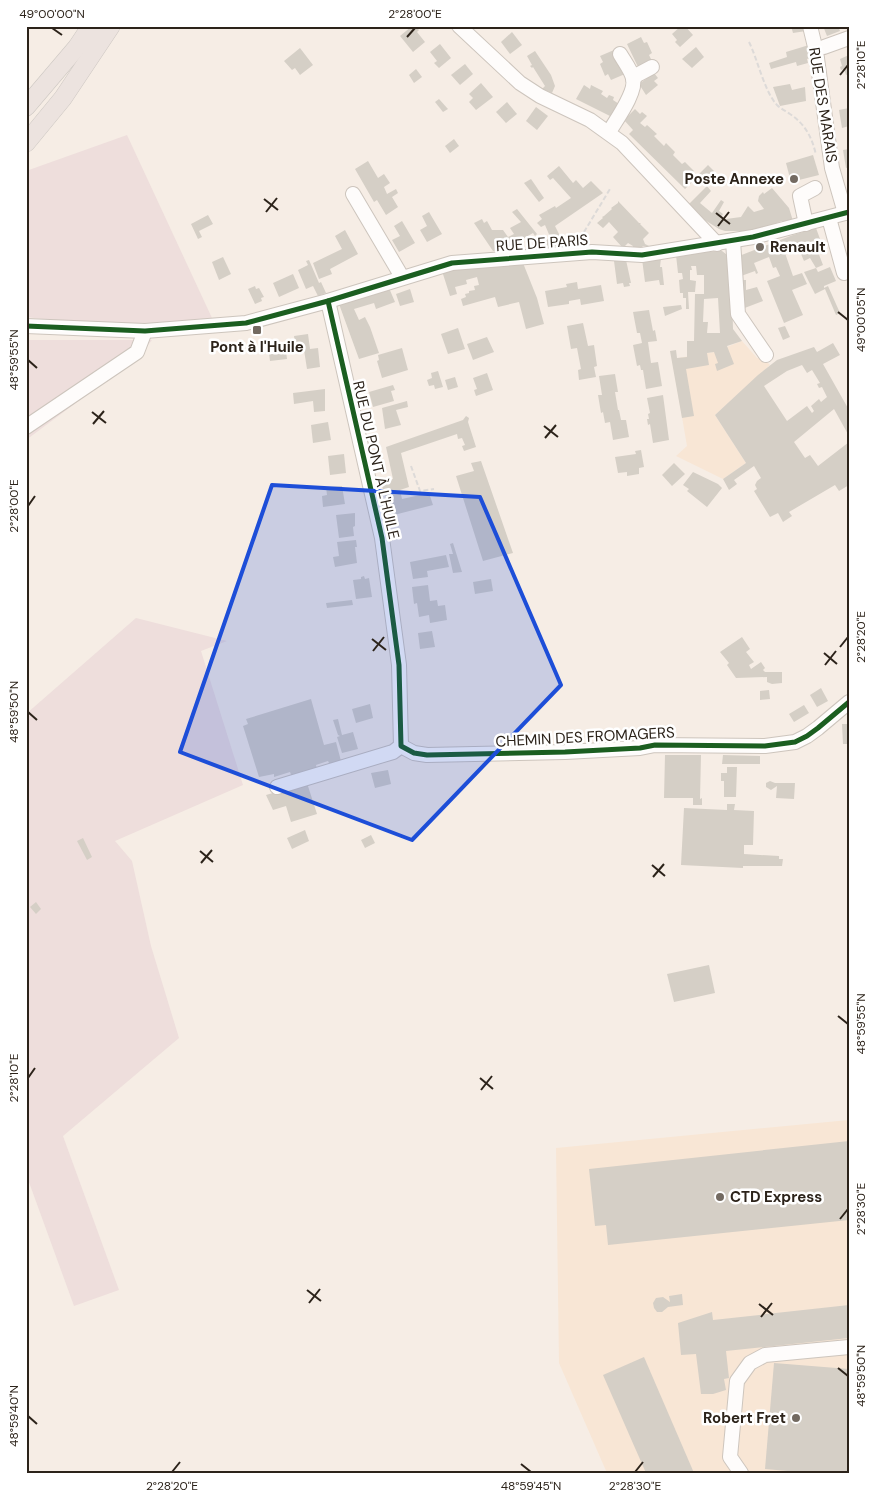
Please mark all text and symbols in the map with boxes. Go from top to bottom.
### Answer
text: 49°00'00"N [19,6,85,22]
text: 2°28'00"E [388,6,442,22]
text: 2°28'10"E [853,40,869,90]
street label: RUE DES MARAIS [804,46,842,164]
place label: Poste Annexe [685,169,784,189]
marker: Poste Annexe [788,173,800,185]
street label: RUE DE PARIS [495,230,589,256]
place label: Renault [770,237,826,257]
marker: Renault [754,241,766,253]
text: 49°00'05"N [853,288,869,352]
marker: Pont à l'Huile [251,324,263,336]
text: 48°59'55"N [6,330,22,390]
place label: Pont à l'Huile [210,337,304,357]
street label: RUE DU PONT À L'HUILE [348,379,404,541]
text: 2°28'00"E [6,479,22,533]
text: 2°28'20"E [853,611,869,663]
text: 48°59'50"N [6,681,22,743]
street label: CHEMIN DES FROMAGERS [495,722,675,752]
text: 48°59'55"N [853,994,869,1054]
text: 2°28'10"E [6,1053,22,1103]
text: 2°28'30"E [853,1183,869,1235]
place label: CTD Express [730,1187,822,1207]
marker: CTD Express [714,1191,726,1203]
text: 48°59'50"N [853,1345,869,1407]
text: 48°59'40"N [6,1385,22,1447]
place label: Robert Fret [703,1408,786,1428]
marker: Robert Fret [790,1412,802,1424]
text: 2°28'20"E [146,1478,198,1494]
text: 48°59'45"N [501,1478,561,1494]
text: 2°28'30"E [609,1478,661,1494]

